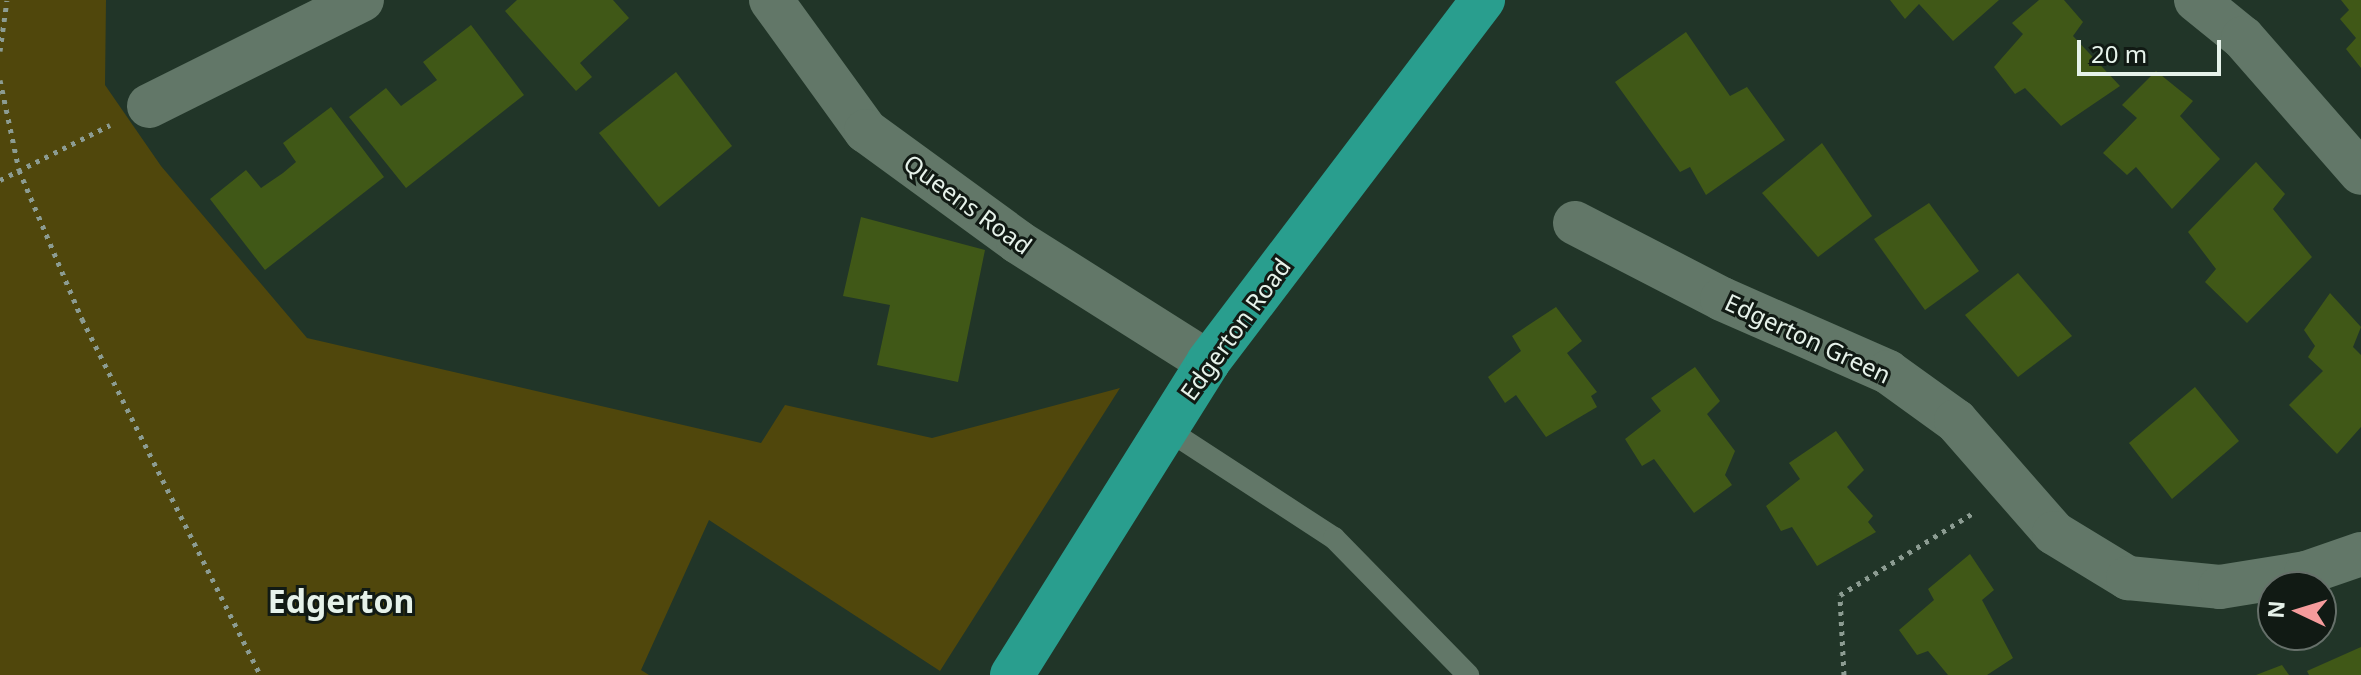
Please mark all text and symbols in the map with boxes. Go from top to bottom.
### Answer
scale bar [2081,24,2225,74]
text: 20 m [2091,37,2147,70]
street label: Queens Road [899,148,1037,260]
street label: Edgerton Road [1174,252,1296,406]
street label: Edgerton Green [1721,287,1895,389]
north arrow [2257,571,2337,651]
district label: Edgerton [268,582,414,620]
text: N [2259,600,2291,619]

